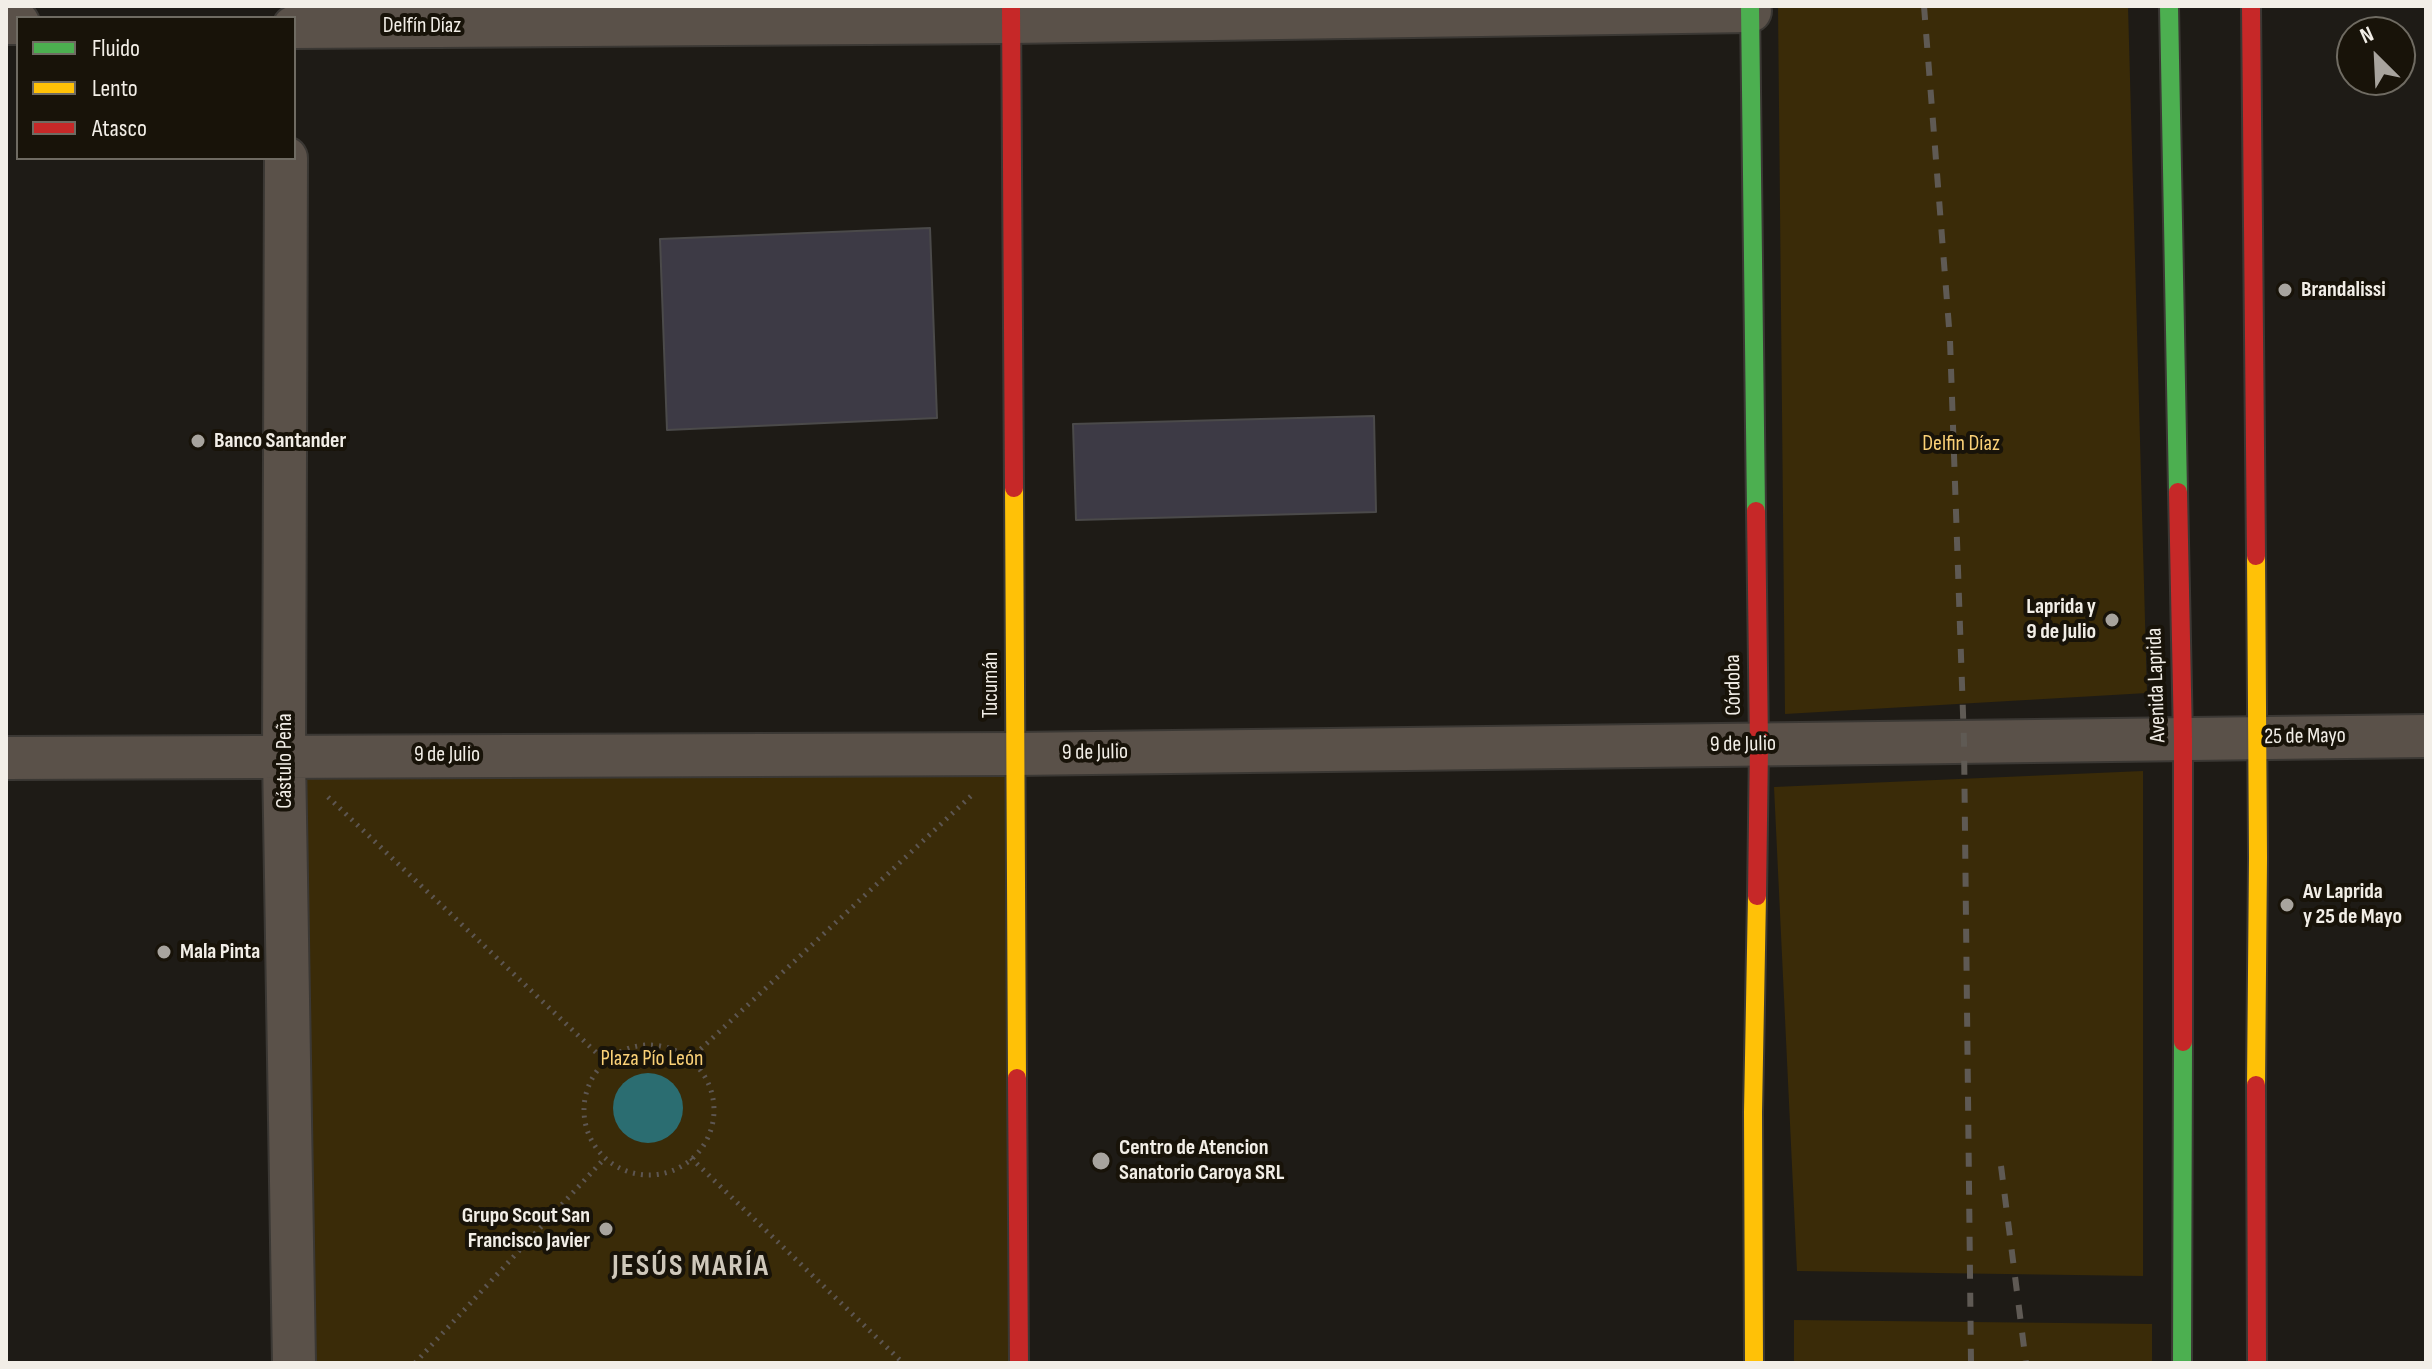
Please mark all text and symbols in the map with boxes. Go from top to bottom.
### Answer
street label: Delfín Díaz [383,13,461,39]
legend [16,16,296,160]
north arrow [2336,16,2416,96]
text: N [2356,21,2378,50]
text: Fluido [92,34,140,63]
text: Lento [92,74,138,103]
text: Atasco [92,114,147,143]
place label: Brandalissi [2301,277,2386,303]
marker: Brandalissi [2276,281,2294,299]
place label: Banco Santander [214,428,346,454]
park label: Delfin Díaz [1922,431,2000,457]
marker: Banco Santander [189,432,207,450]
place label: Laprida y 9 de Julio [2026,594,2096,646]
marker: Laprida y 9 de Julio [2103,611,2121,629]
street label: Avenida Laprida [2142,627,2172,743]
street label: Tucumán [978,652,1004,718]
street label: Córdoba [1720,654,1748,716]
street label: Cástulo Peña [272,713,298,809]
street label: 25 de Mayo [2264,723,2346,751]
street label: 9 de Julio [1710,731,1776,759]
street label: 9 de Julio [1062,739,1128,767]
street label: 9 de Julio [414,742,480,768]
place label: Av Laprida y 25 de Mayo [2303,879,2402,930]
marker: Av Laprida y 25 de Mayo [2278,896,2296,914]
place label: Mala Pinta [180,939,260,965]
marker: Mala Pinta [155,943,173,961]
park label: Plaza Pío León [600,1046,704,1072]
place label: Centro de Atencion Sanatorio Caroya SRL [1119,1135,1284,1186]
marker: Centro de Atencion Sanatorio Caroya SRL [1090,1150,1112,1172]
place label: Grupo Scout San Francisco Javier [462,1203,590,1254]
marker: Grupo Scout San Francisco Javier [597,1220,615,1238]
district label: JESÚS MARÍA [612,1249,770,1285]

